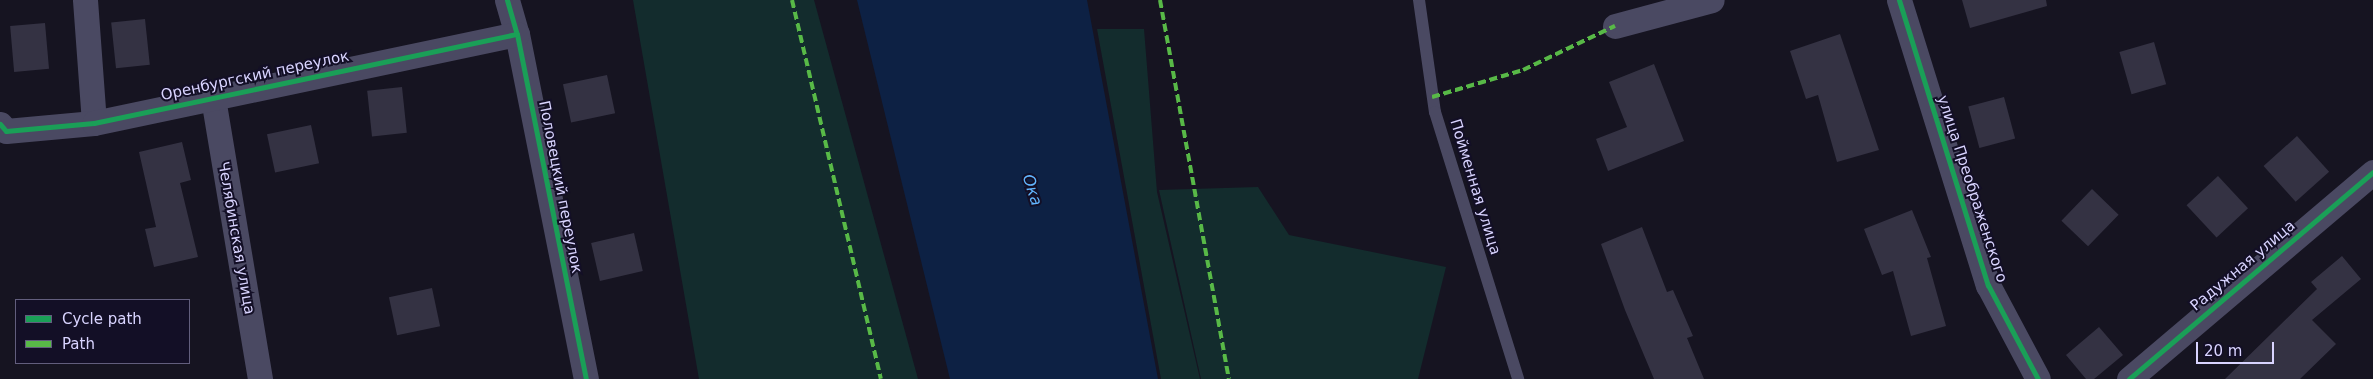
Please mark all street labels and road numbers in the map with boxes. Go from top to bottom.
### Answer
street label: Оренбургский переулок [159,47,351,105]
street label: улица Преображенского [1933,93,2011,285]
street label: Половецкий переулок [534,99,586,275]
street label: Пойменная улица [1446,117,1504,257]
street label: Челябинская улица [214,160,258,316]
street label: Радужная улица [2187,217,2299,315]

